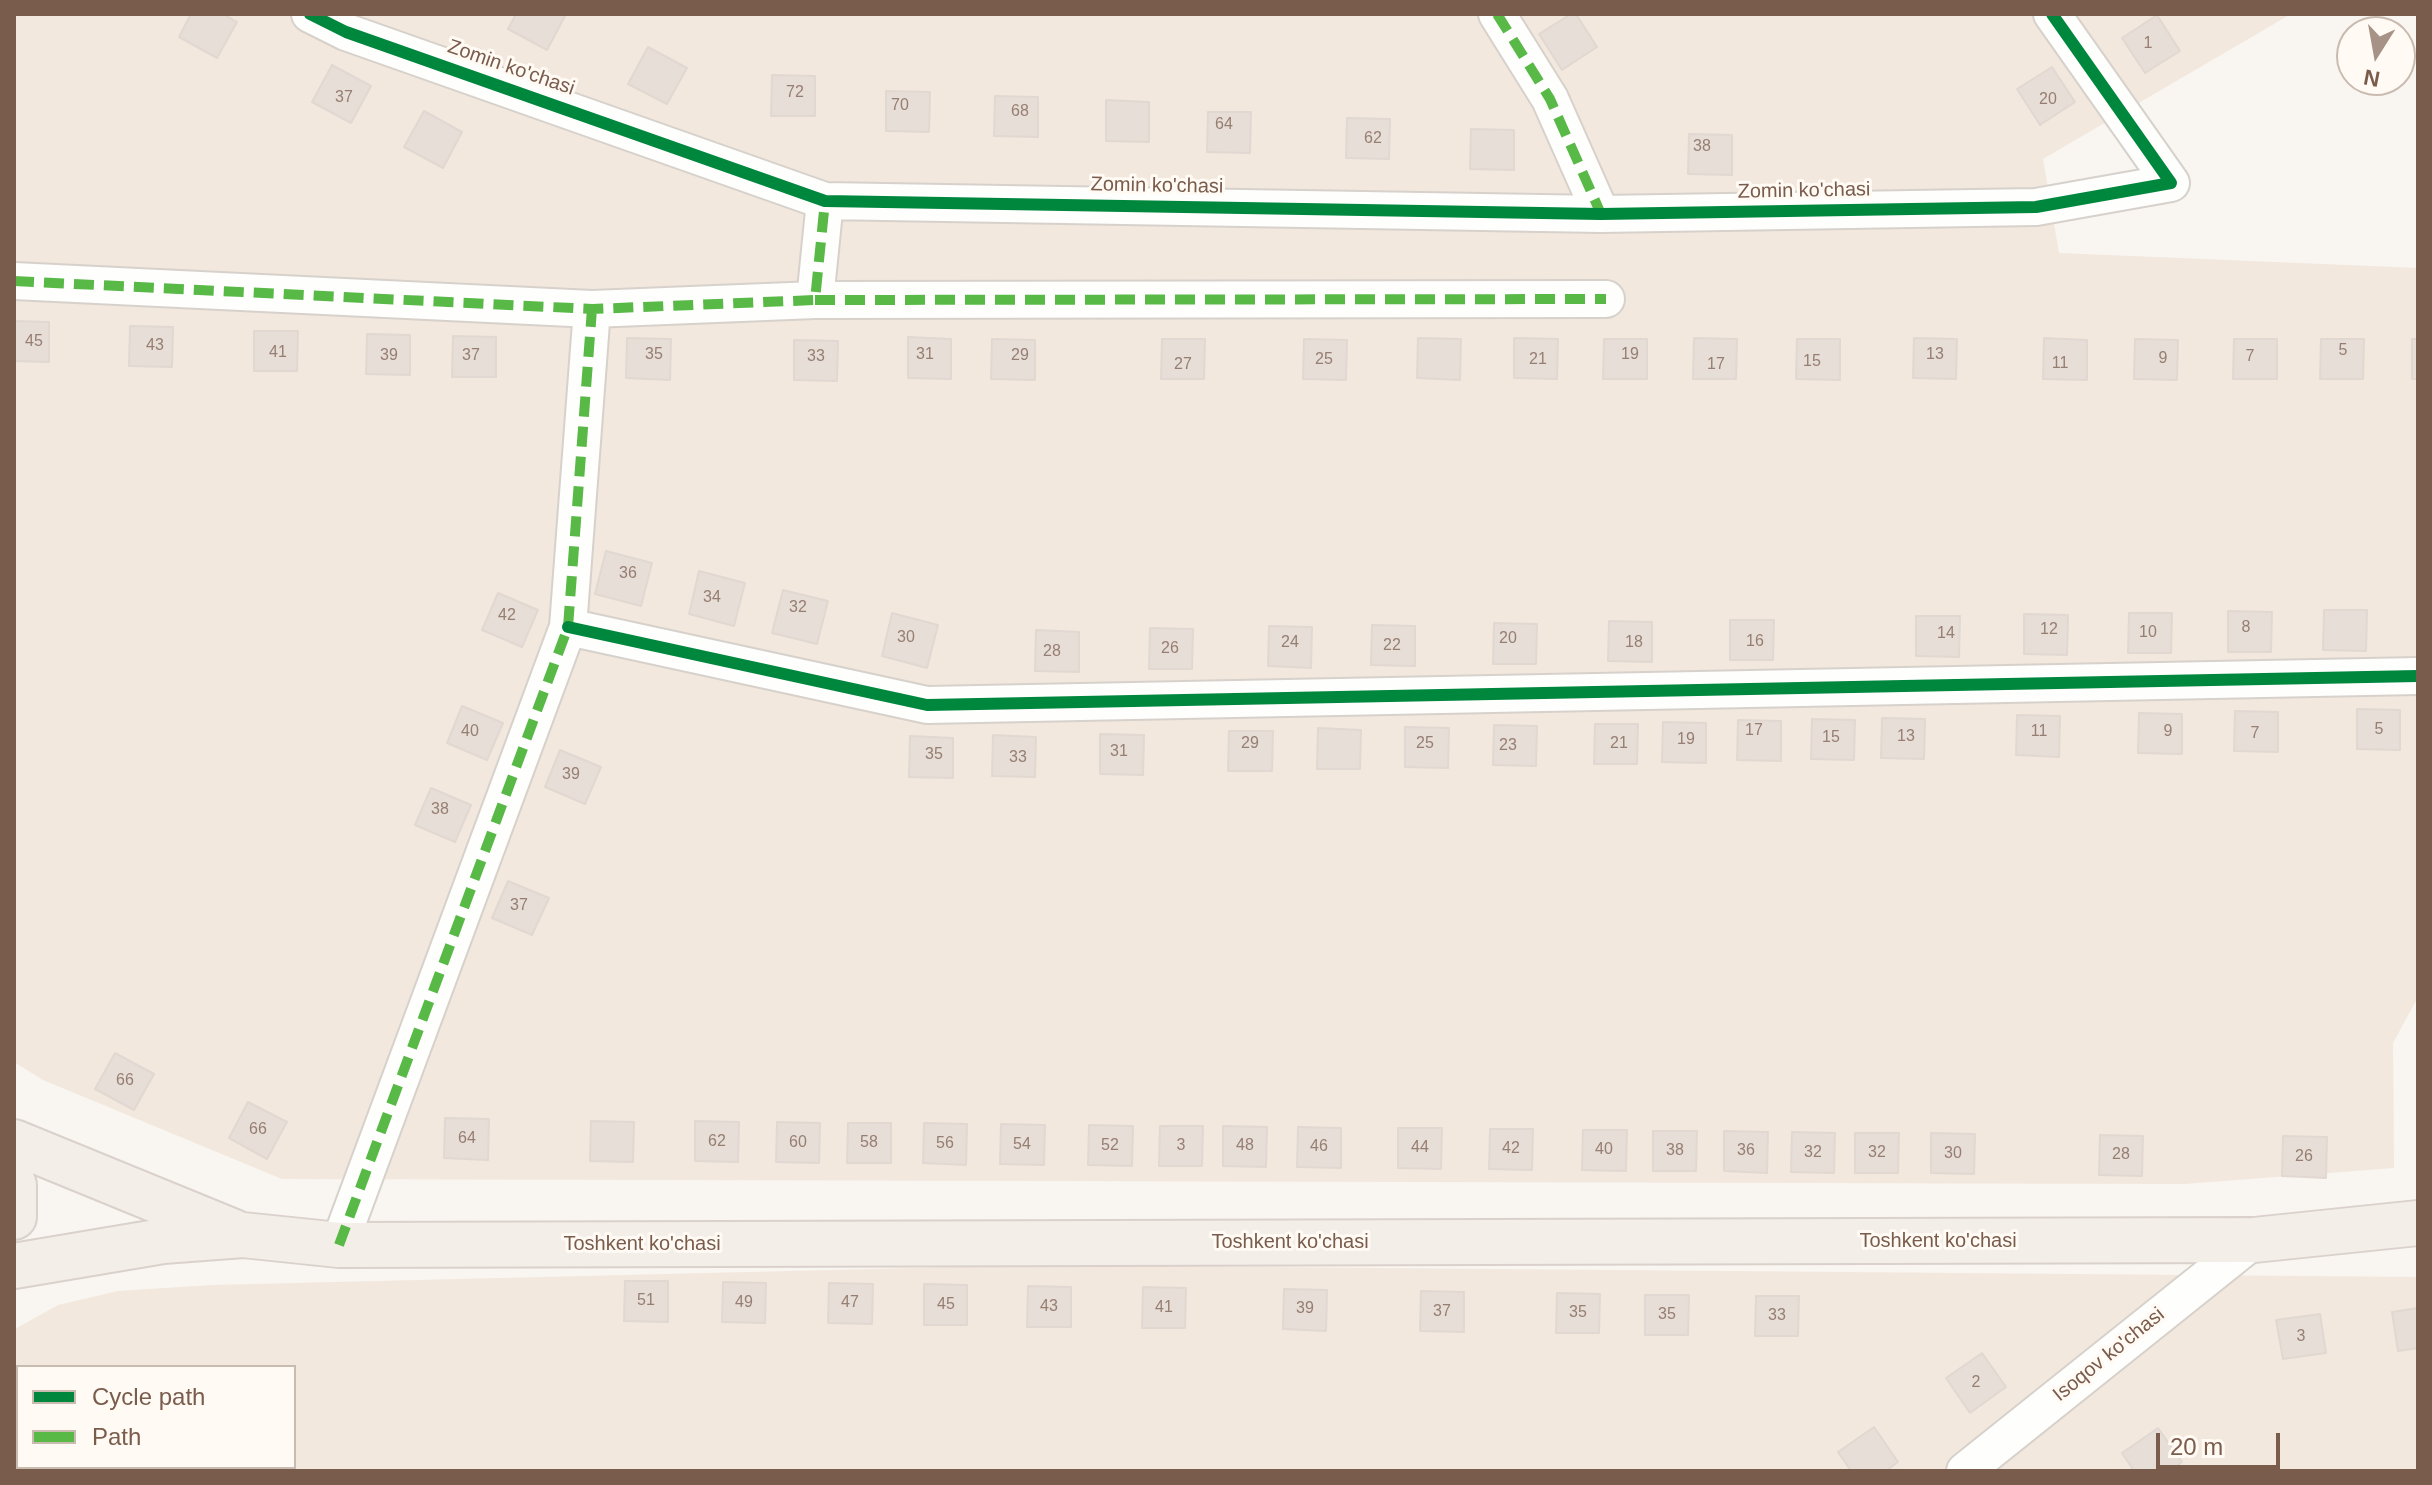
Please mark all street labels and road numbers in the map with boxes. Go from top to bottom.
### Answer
street label: Zomin ko'chasi [444,35,578,101]
street label: Zomin ko'chasi [1090,173,1224,199]
street label: Zomin ko'chasi [1737,178,1871,204]
street label: Toshkent ko'chasi [1859,1229,2017,1253]
street label: Toshkent ko'chasi [1211,1230,1369,1254]
street label: Toshkent ko'chasi [563,1232,721,1256]
street label: Isoqov ko'chasi [2049,1303,2169,1407]

